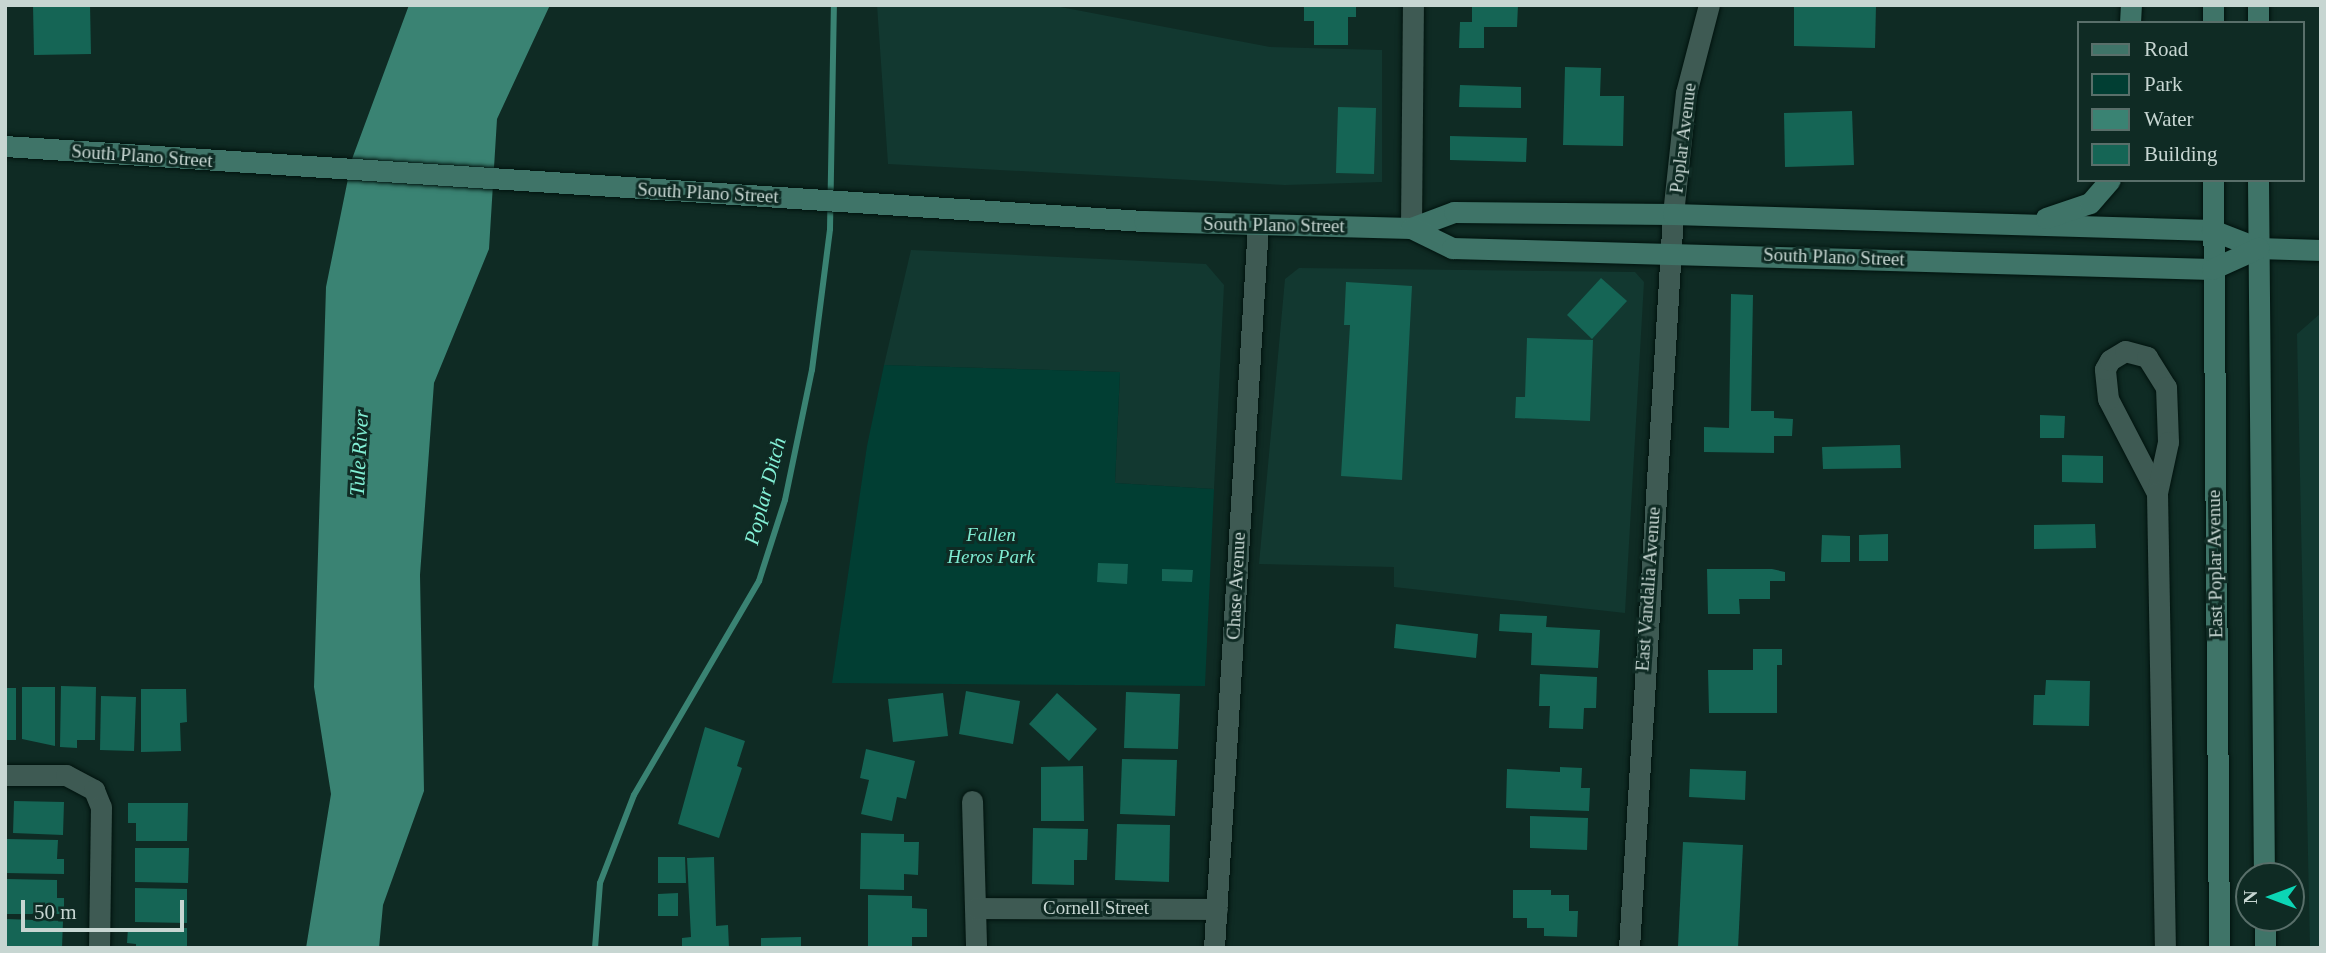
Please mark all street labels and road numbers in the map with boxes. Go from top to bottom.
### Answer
street label: Poplar Avenue [1665,81,1701,195]
street label: South Plano Street [71,140,213,172]
street label: South Plano Street [637,178,779,208]
street label: South Plano Street [1203,212,1345,238]
street label: South Plano Street [1763,243,1905,271]
street label: East Poplar Avenue [2202,489,2228,639]
street label: East Vandalia Avenue [1631,505,1665,673]
street label: Chase Avenue [1222,531,1250,641]
street label: Cornell Street [1043,897,1149,919]

